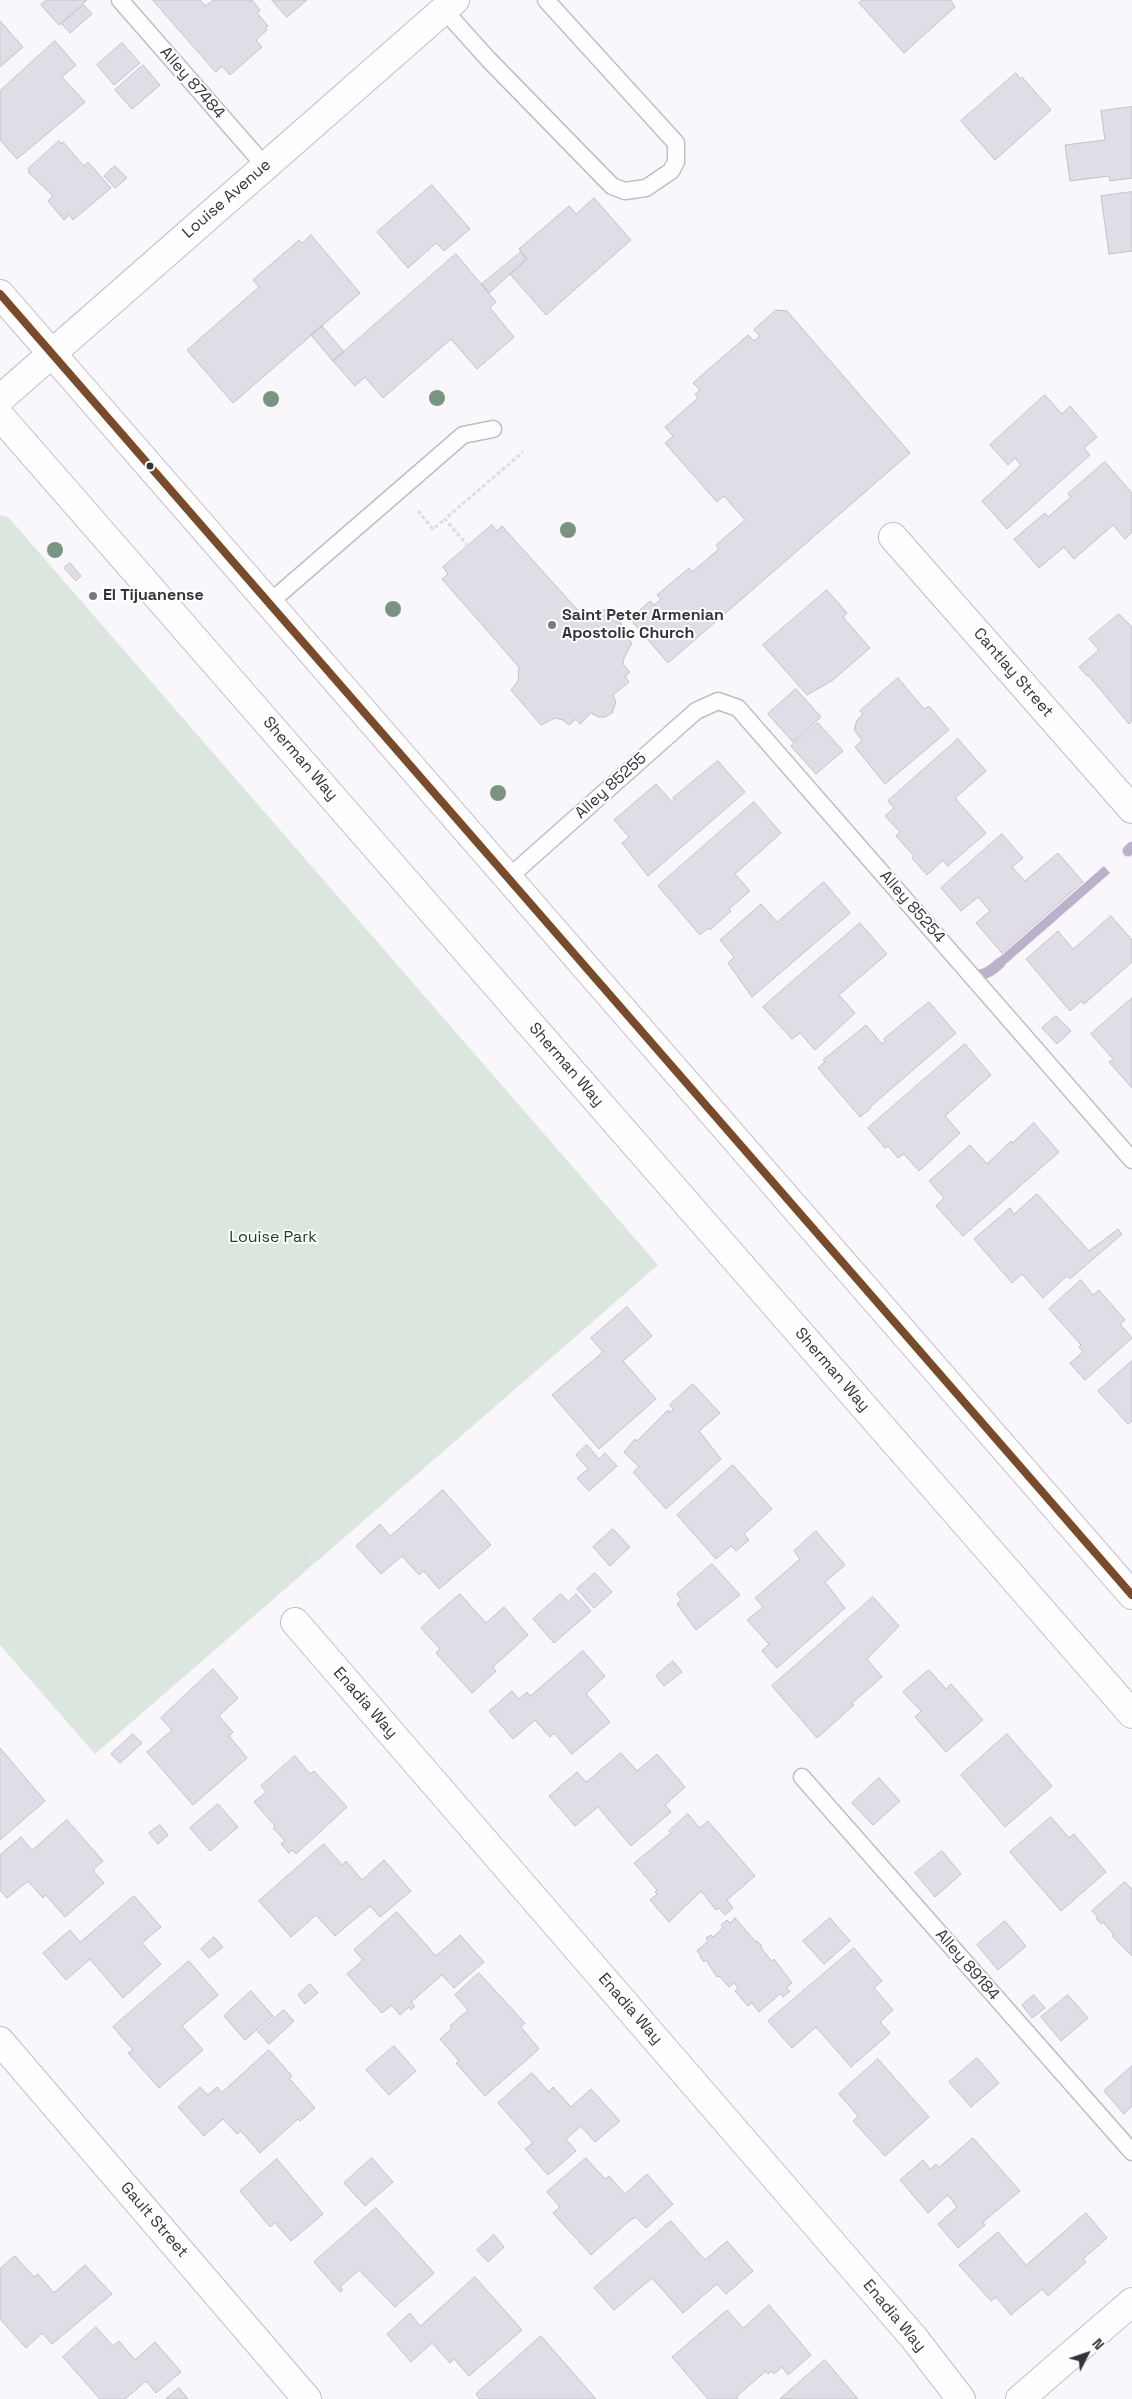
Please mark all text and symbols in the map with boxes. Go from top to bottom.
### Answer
street label: Alley 87484 [156,43,228,123]
street label: Louise Avenue [179,155,275,243]
unlabelled marker [145,461,155,471]
place label: El Tijuanense [103,586,204,606]
marker: El Tijuanense [87,590,99,602]
place label: Saint Peter Armenian Apostolic Church [562,606,724,644]
marker: Saint Peter Armenian Apostolic Church [546,619,558,631]
street label: Cantlay Street [969,624,1057,722]
street label: Sherman Way [258,713,342,805]
street label: Alley 85255 [571,749,651,823]
street label: Alley 85254 [875,867,949,947]
street label: Sherman Way [524,1019,608,1111]
park label: Louise Park [229,1228,317,1248]
street label: Sherman Way [790,1324,874,1416]
street label: Enadia Way [329,1664,401,1742]
street label: Alley 89184 [931,1926,1003,2004]
street label: Enadia Way [594,1970,666,2048]
street label: Gault Street [116,2178,192,2262]
street label: Enadia Way [858,2276,930,2356]
north arrow [1062,2329,1112,2379]
text: N [1088,2335,1108,2354]

